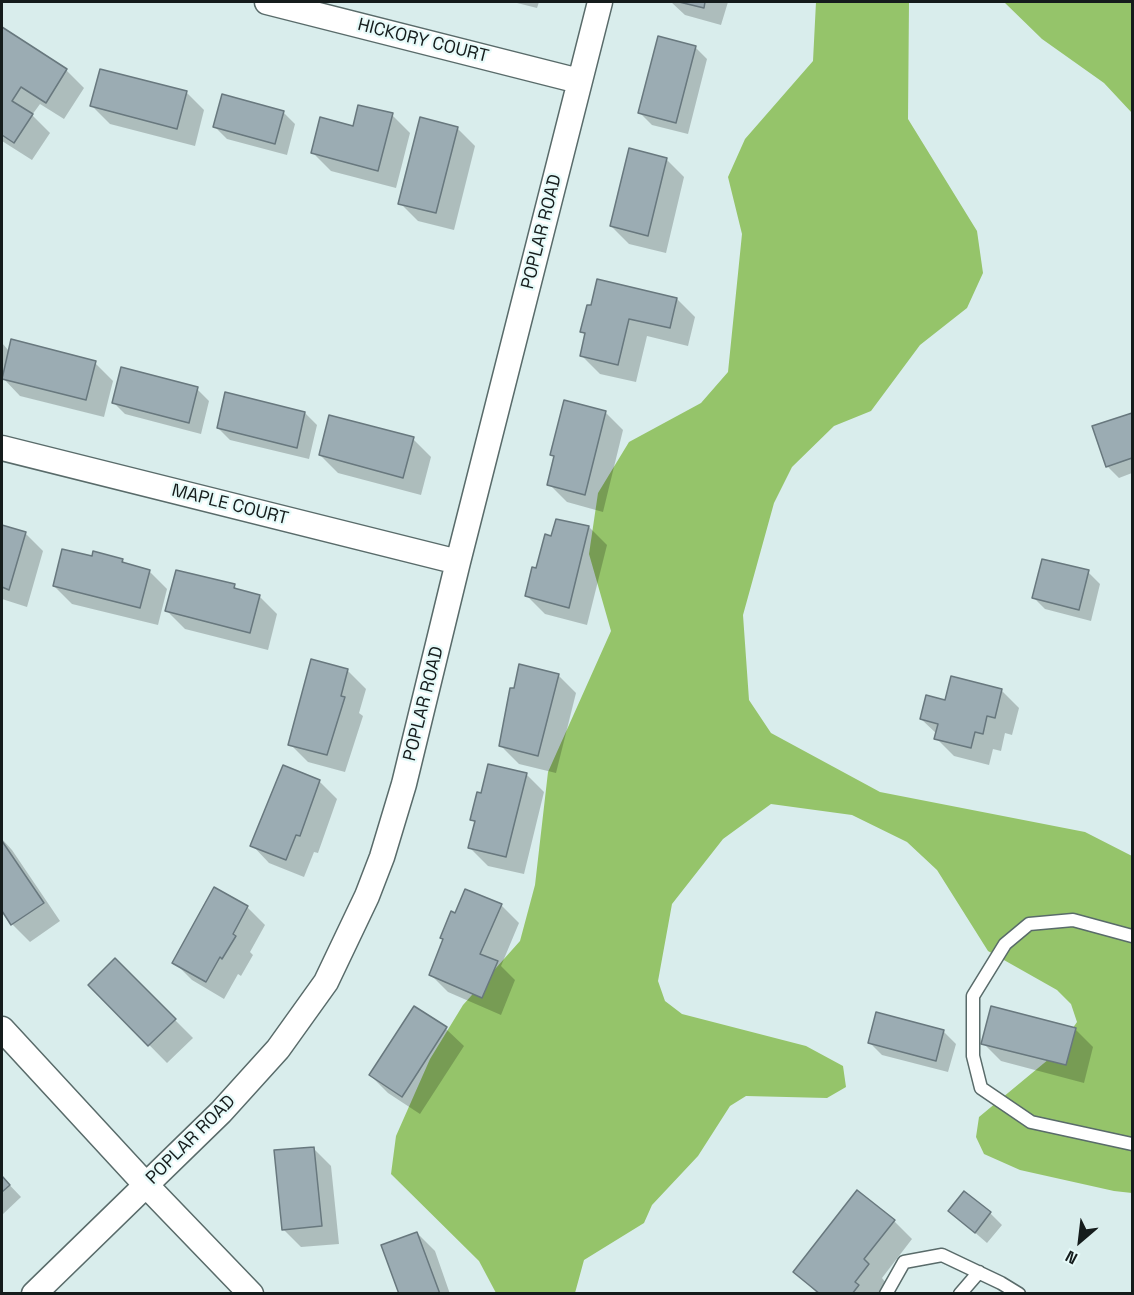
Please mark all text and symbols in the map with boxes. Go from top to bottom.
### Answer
street label: HICKORY COURT [355,14,491,68]
street label: POPLAR ROAD [517,172,567,292]
street label: MAPLE COURT [169,480,291,530]
street label: POPLAR ROAD [399,644,449,764]
street label: POPLAR ROAD [142,1091,240,1189]
north arrow [1050,1211,1110,1271]
text: N [1062,1246,1081,1269]

